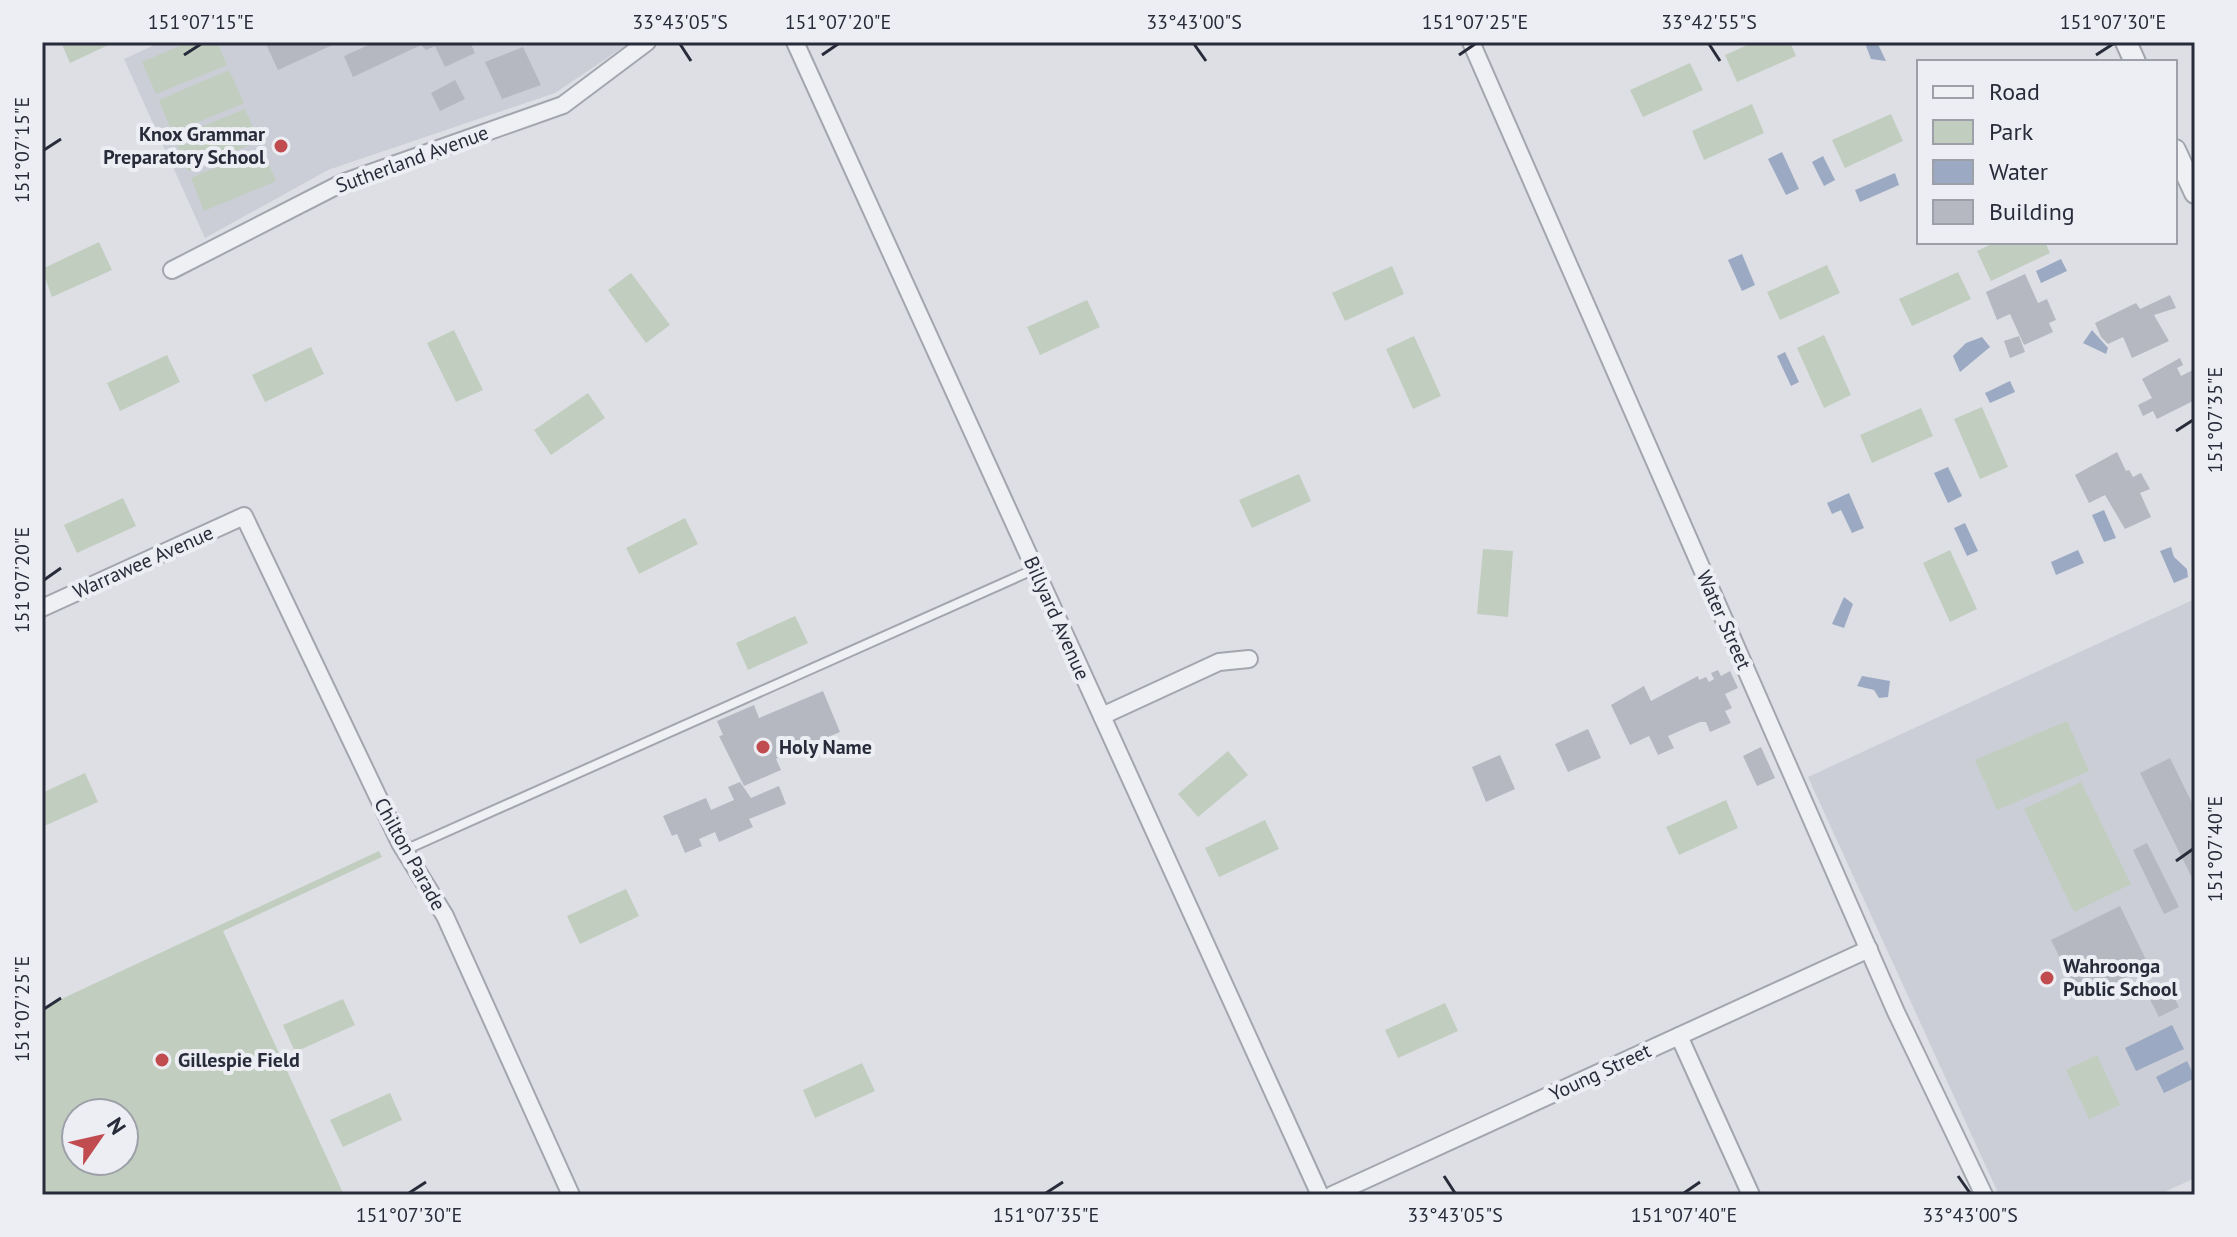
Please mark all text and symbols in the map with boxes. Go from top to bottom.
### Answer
text: 151°07'15"E [148,9,254,35]
text: 33°43'05"S [632,9,728,35]
text: 151°07'20"E [785,9,891,35]
text: 33°43'00"S [1146,9,1242,35]
text: 151°07'25"E [1422,9,1528,35]
text: 33°42'55"S [1661,9,1757,35]
text: 151°07'30"E [2060,9,2166,35]
legend [1917,60,2177,244]
text: Road [1989,76,2040,107]
text: 151°07'15"E [9,97,35,203]
text: Park [1989,116,2034,147]
street label: Sutherland Avenue [332,119,492,199]
place label: Knox Grammar Preparatory School [103,121,265,170]
marker: Knox Grammar Preparatory School [272,137,290,155]
text: Water [1989,156,2048,187]
text: Building [1989,196,2075,227]
text: 151°07'35"E [2202,367,2228,473]
street label: Warrawee Avenue [69,519,217,605]
text: 151°07'20"E [9,527,35,633]
street label: Billyard Avenue [1018,552,1096,684]
street label: Water Street [1691,566,1757,674]
place label: Holy Name [779,734,872,760]
marker: Holy Name [754,738,772,756]
street label: Chilton Parade [368,793,452,915]
text: 151°07'40"E [2202,796,2228,902]
place label: Wahroonga Public School [2063,953,2177,1002]
text: 151°07'25"E [9,956,35,1062]
marker: Wahroonga Public School [2038,969,2056,987]
street label: Young Street [1545,1037,1655,1107]
place label: Gillespie Field [178,1047,300,1073]
marker: Gillespie Field [153,1051,171,1069]
north arrow [60,1097,140,1177]
text: N [101,1112,132,1140]
text: 151°07'30"E [356,1202,462,1228]
text: 151°07'35"E [993,1202,1099,1228]
text: 33°43'05"S [1407,1202,1503,1228]
text: 151°07'40"E [1631,1202,1737,1228]
text: 33°43'00"S [1922,1202,2018,1228]

